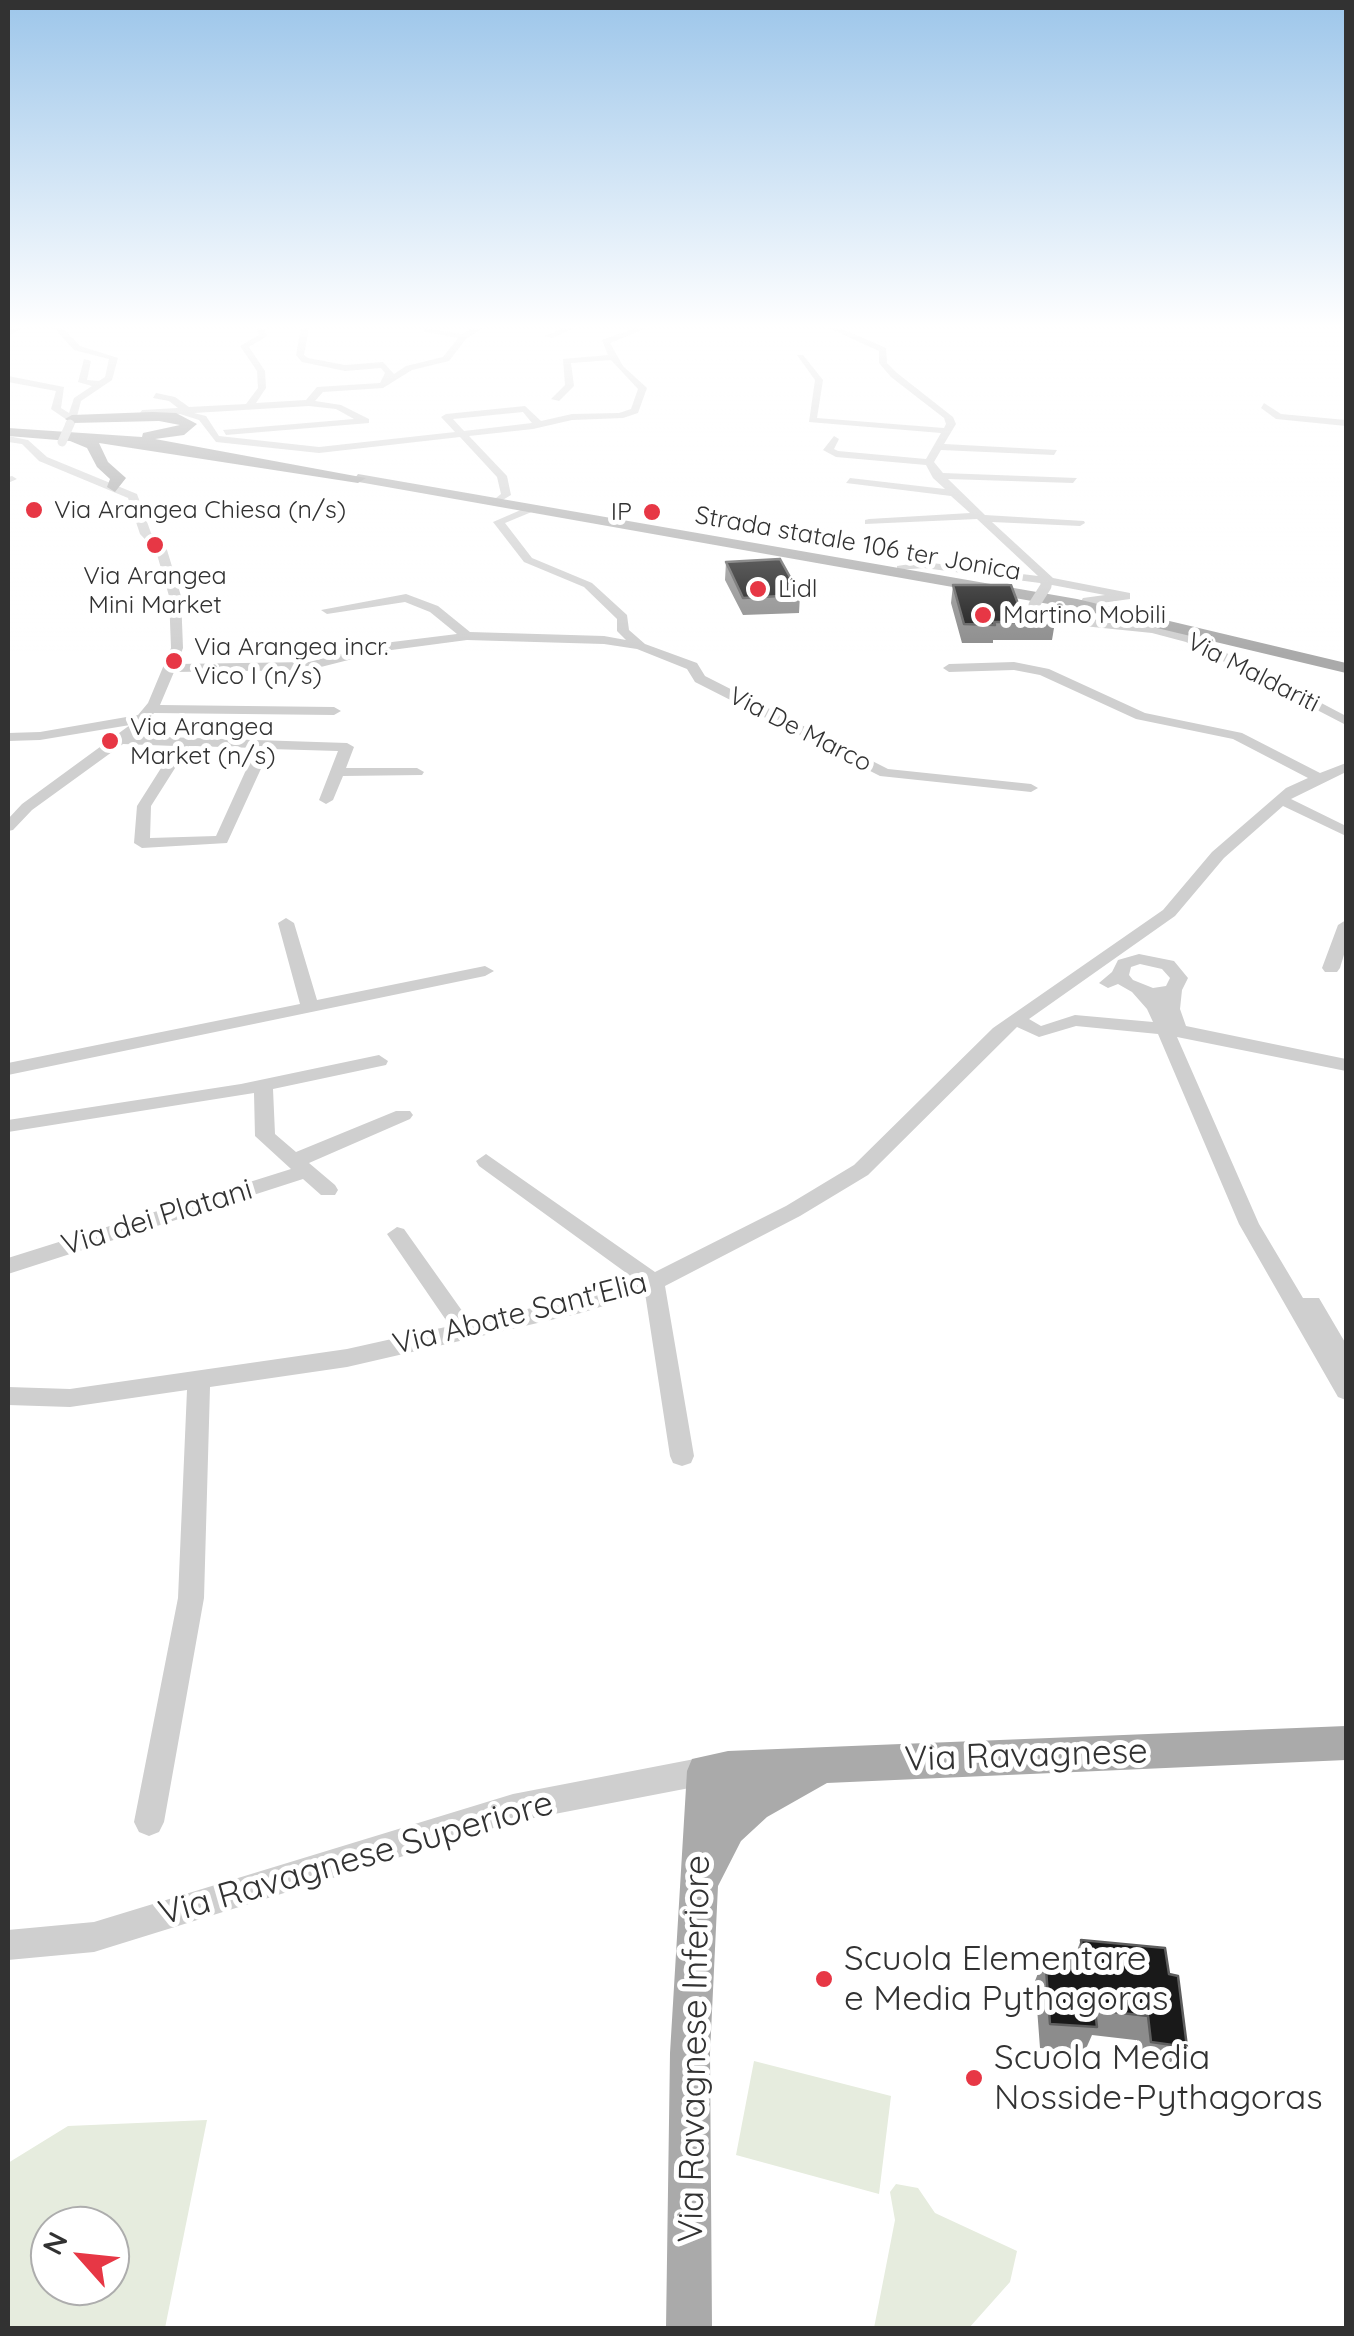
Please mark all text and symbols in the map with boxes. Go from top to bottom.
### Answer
place label: Via Arangea Chiesa (n/s) [54,495,346,525]
place label: IP [611,497,632,527]
marker: Via Arangea Chiesa (n/s) [23,499,45,521]
marker: IP [641,501,663,523]
street label: Strada statale 106 ter Jonica [693,501,1023,587]
marker: Via Arangea Mini Market [144,534,166,556]
place label: Via Arangea Mini Market [83,561,227,620]
place label: Lidl [778,574,818,604]
marker: Lidl [747,578,769,600]
place label: Martino Mobili [1003,600,1166,630]
marker: Martino Mobili [972,604,994,626]
street label: Via Maldariti [1182,627,1324,719]
place label: Via Arangea incr. Vico I (n/s) [194,632,389,691]
marker: Via Arangea incr. Vico I (n/s) [163,650,185,672]
street label: Via De Marco [724,681,876,779]
place label: Via Arangea Market (n/s) [130,712,276,771]
marker: Via Arangea Market (n/s) [99,730,121,752]
street label: Via dei Platani [57,1172,257,1264]
street label: Via Abate Sant'Elia [389,1265,651,1363]
street label: Via Ravagnese [904,1731,1148,1781]
street label: Via Ravagnese Superiore [154,1783,558,1935]
street label: Via Ravagnese Inferiore [671,1855,719,2243]
place label: Scuola Elementare e Media Pythagoras [844,1938,1169,2020]
marker: Scuola Elementare e Media Pythagoras [813,1968,835,1990]
place label: Scuola Media Nosside-Pythagoras [994,2037,1323,2119]
marker: Scuola Media Nosside-Pythagoras [963,2067,985,2089]
north arrow [30,2206,130,2306]
text: N [34,2226,75,2260]

